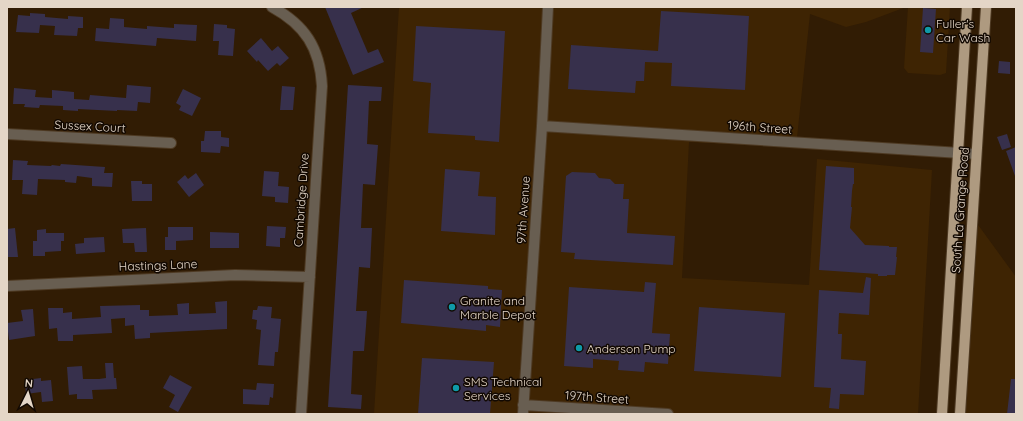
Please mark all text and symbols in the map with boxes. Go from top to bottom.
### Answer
place label: Fuller's Car Wash [936,16,990,45]
marker: Fuller's Car Wash [923,25,933,35]
street label: Sussex Court [54,117,126,135]
street label: 196th Street [727,117,793,137]
street label: South La Grange Road [948,147,972,273]
street label: Cambridge Drive [290,152,312,247]
street label: 97th Avenue [513,175,533,244]
street label: Hastings Lane [118,256,198,274]
place label: Granite and Marble Depot [460,293,536,322]
marker: Granite and Marble Depot [447,302,457,312]
place label: Anderson Pump [587,341,676,356]
marker: Anderson Pump [574,343,584,353]
north arrow [8,373,48,413]
place label: SMS Technical Services [464,374,542,403]
text: N [24,376,34,390]
marker: SMS Technical Services [451,383,461,393]
street label: 197th Street [565,387,629,407]

